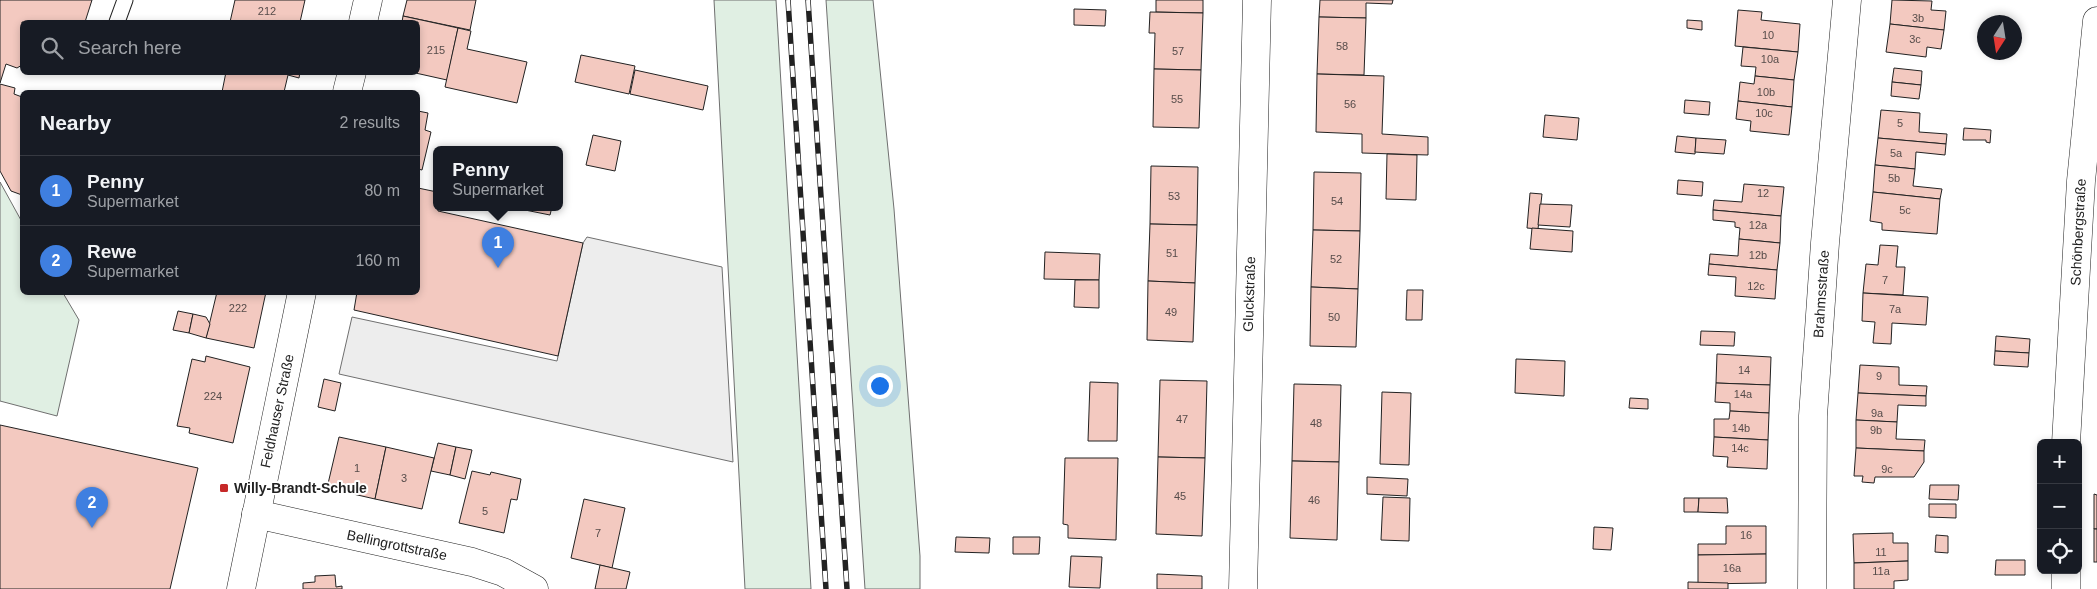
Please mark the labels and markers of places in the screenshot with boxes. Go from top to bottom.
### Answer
pin: 1 [482,227,514,268]
place label: Willy-Brandt-Schule [234,480,367,496]
marker: Willy-Brandt-Schule [218,482,230,494]
pin: 2 [76,487,108,528]

